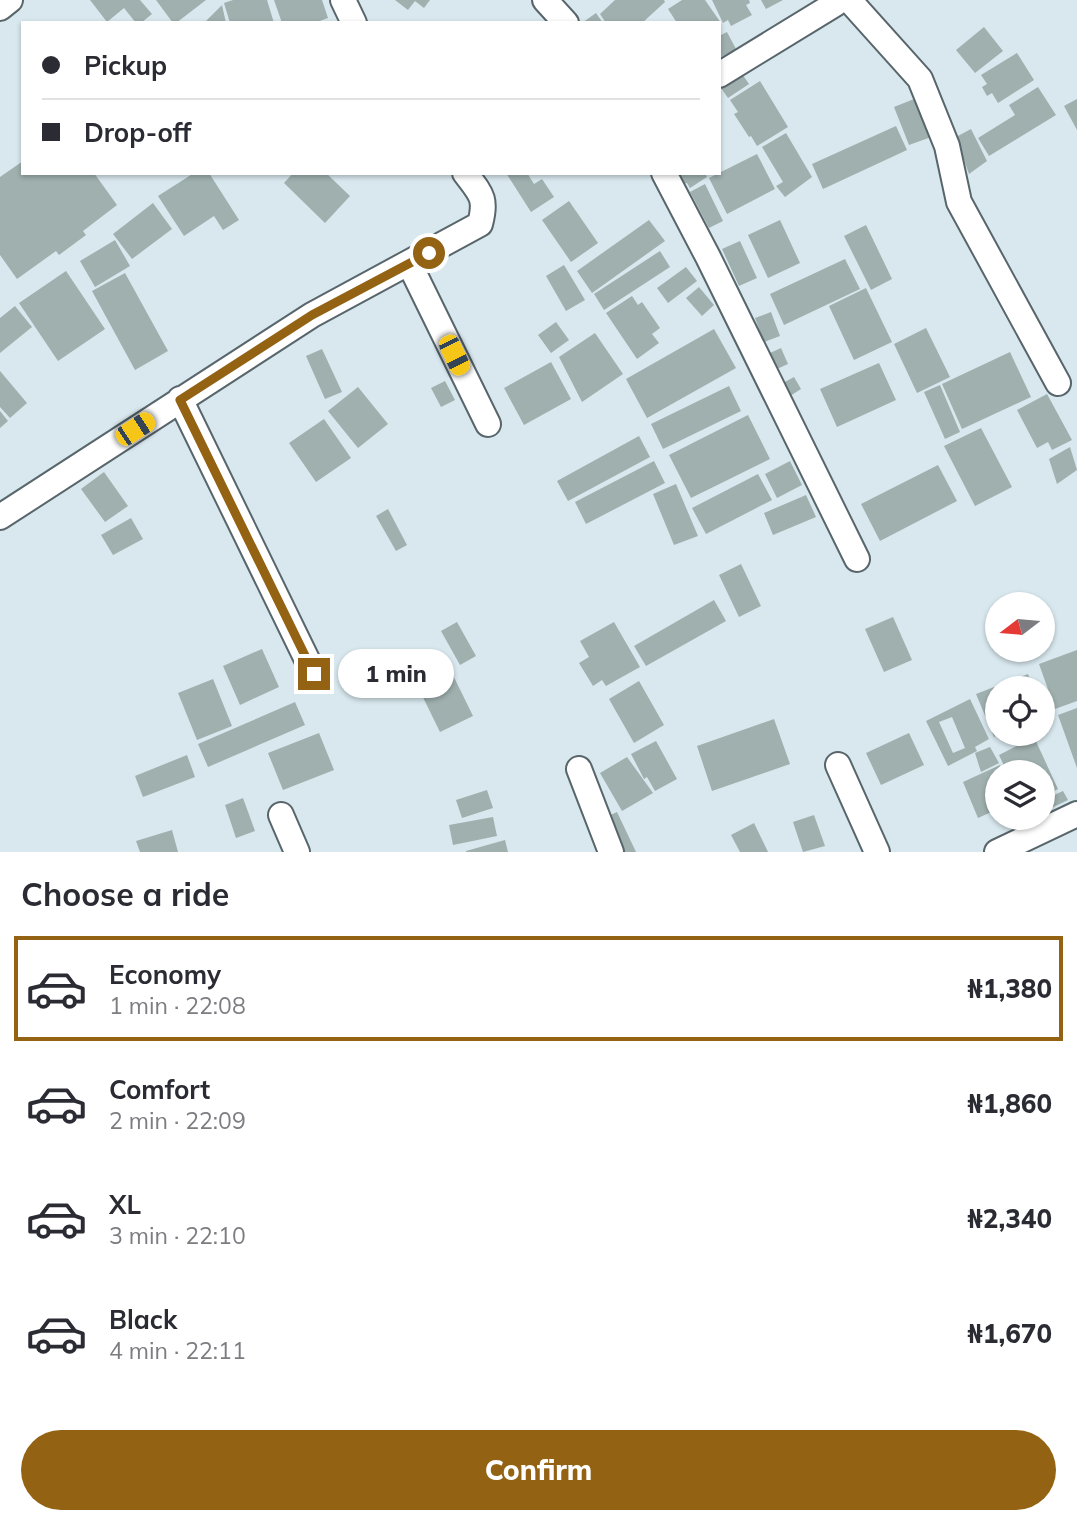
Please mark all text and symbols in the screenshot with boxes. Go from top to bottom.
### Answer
text: Pickup [84,49,167,82]
text: Drop-off [84,116,191,149]
route start [413,237,445,269]
car [436,332,473,378]
car [112,409,159,449]
north arrow [985,592,1055,662]
map controls [985,592,1055,830]
callout: 1 min [338,650,454,698]
route end [298,658,330,690]
text: 1 min [365,659,427,688]
button: locate [985,676,1055,746]
button: layers [985,760,1055,830]
text: Choose a ride [21,874,229,914]
icon: car [25,957,88,1020]
text: Economy [109,958,221,991]
text: ₦1,380 [967,972,1052,1005]
text: 1 min · 22:08 [109,991,246,1020]
icon: car [25,1072,88,1135]
text: Comfort [109,1073,210,1106]
text: ₦1,860 [967,1087,1052,1120]
text: 2 min · 22:09 [109,1106,246,1135]
icon: car [25,1187,88,1250]
text: XL [109,1188,141,1221]
text: ₦2,340 [967,1202,1052,1235]
text: 3 min · 22:10 [109,1221,246,1250]
icon: car [25,1302,88,1365]
text: Black [109,1303,177,1336]
text: ₦1,670 [967,1317,1052,1350]
text: 4 min · 22:11 [109,1336,246,1365]
button: Confirm [21,1430,1056,1510]

